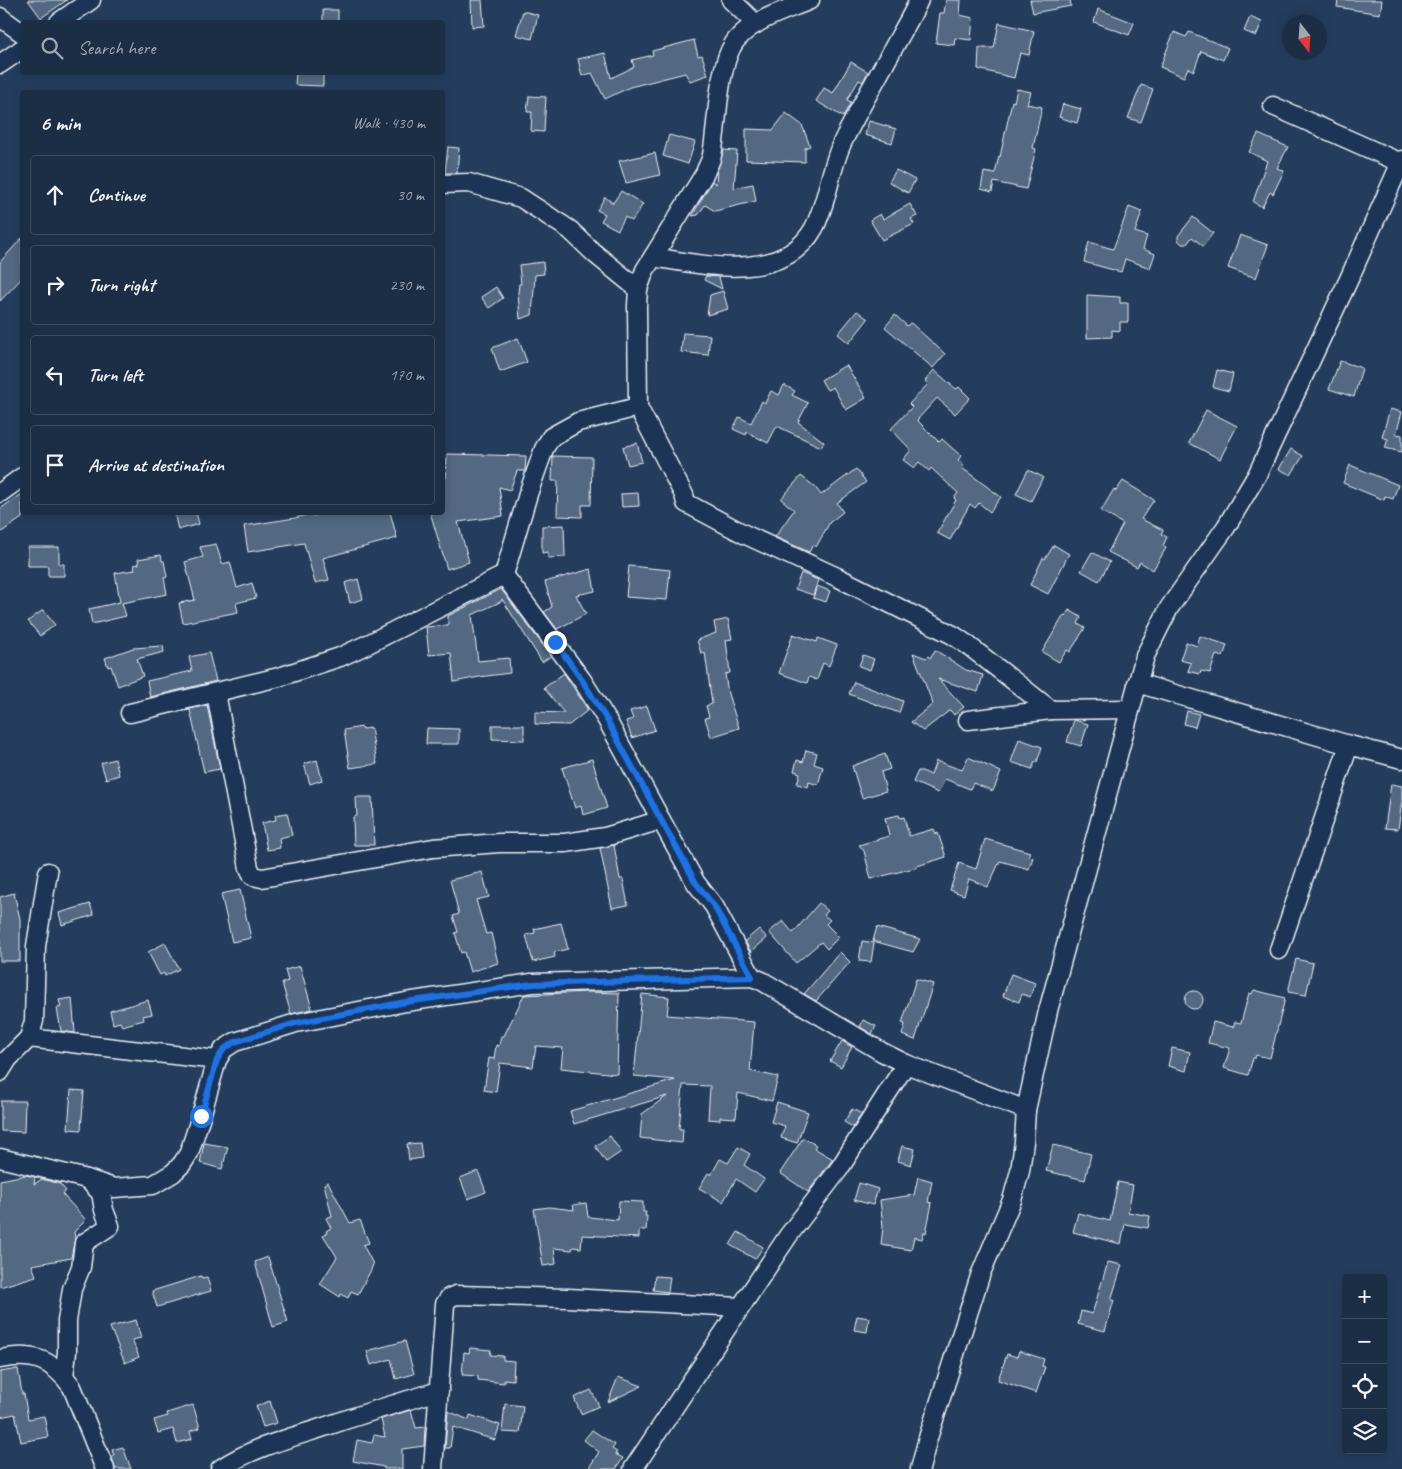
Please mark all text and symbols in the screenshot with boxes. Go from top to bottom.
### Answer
north arrow [1282,15,1327,60]
search box [20,20,445,75]
icon: search [38,34,66,62]
text: Search here [78,36,155,60]
text: 6 min [40,110,81,136]
text: Walk · 430 m [353,113,425,133]
icon: ahead [41,181,69,209]
text: Continue [88,183,145,207]
text: 30 m [397,185,424,205]
icon: right [41,271,69,299]
text: Turn right [88,273,155,297]
text: 230 m [390,275,424,295]
icon: left [41,361,69,389]
text: Turn left [88,363,143,387]
text: 170 m [390,365,424,385]
icon: arrive [41,451,69,479]
text: Arrive at destination [88,453,224,477]
route end [544,631,567,654]
route start [190,1105,213,1128]
map controls [1342,1274,1387,1454]
button: + [1342,1274,1387,1319]
button: − [1342,1319,1387,1364]
button: locate [1342,1364,1387,1409]
button: layers [1342,1409,1387,1454]

